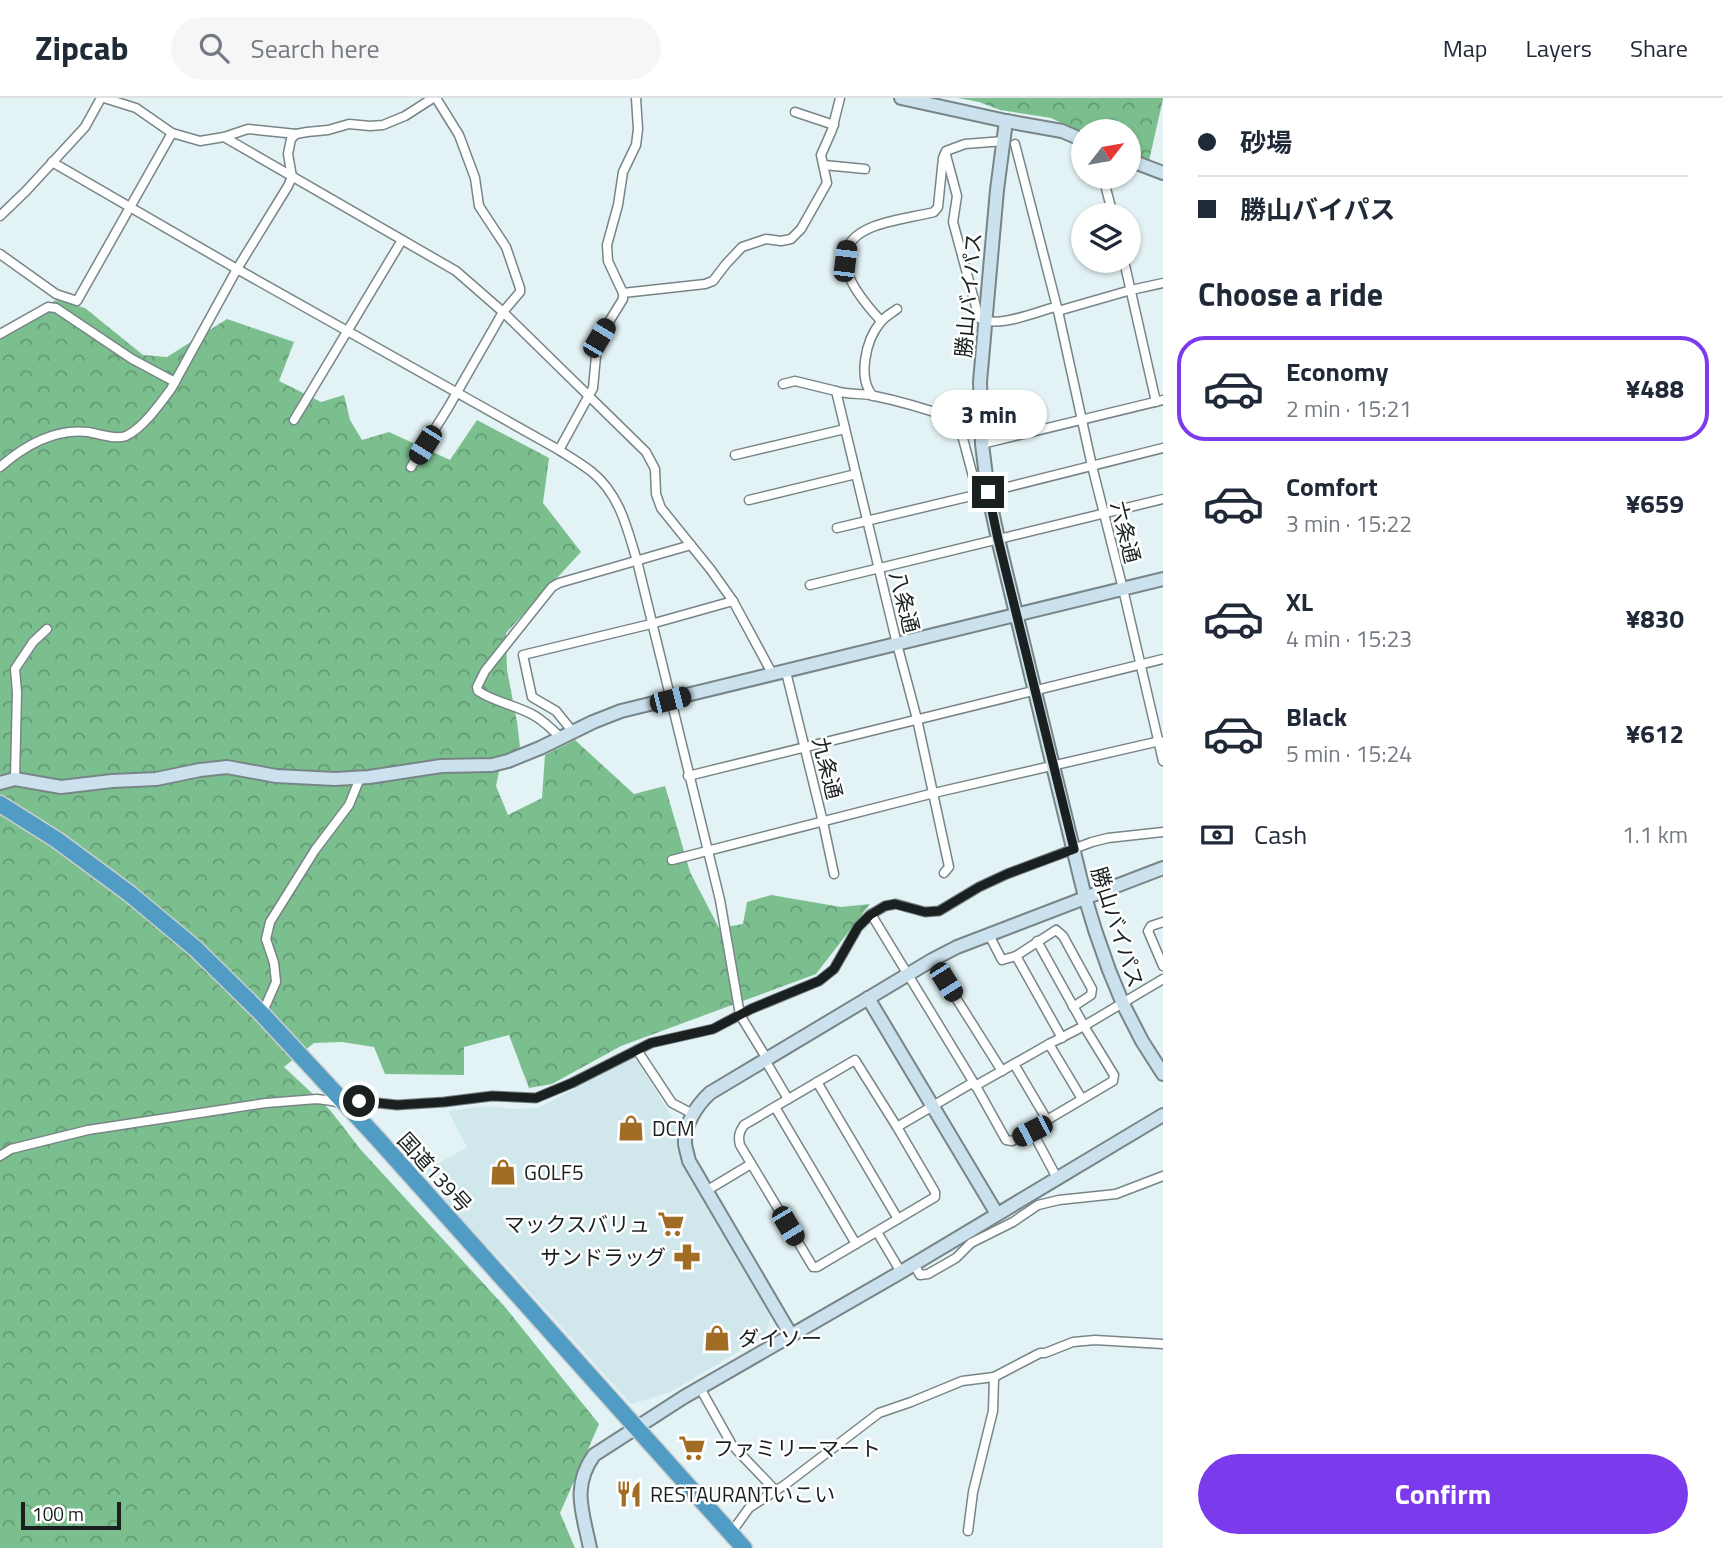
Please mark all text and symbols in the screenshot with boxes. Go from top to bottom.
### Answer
search box [171,17,661,80]
text: Zipcab [35,23,129,73]
icon: search [195,29,233,67]
text: Search here [251,29,380,68]
text: Map [1443,30,1488,66]
text: Layers [1526,30,1592,66]
text: Share [1630,30,1688,66]
north arrow [1071,119,1141,189]
map controls [1071,119,1141,273]
text: 砂場 [1240,123,1292,162]
text: 勝山バイパス [1240,190,1395,229]
button: layers [1071,203,1141,273]
street label: 勝山バイパス [947,231,989,359]
car [833,239,858,283]
text: Choose a ride [1198,270,1383,318]
car [580,315,619,361]
text: Economy [1286,352,1388,391]
icon: car [1202,357,1265,420]
text: ¥488 [1626,369,1684,408]
callout: 3 min [930,390,1046,440]
text: 2 min · 15:21 [1286,391,1412,426]
text: 3 min [961,397,1017,432]
car [405,422,446,468]
text: Comfort [1286,467,1378,506]
icon: car [1202,472,1265,535]
route end [972,476,1004,508]
text: ¥659 [1626,484,1684,523]
street label: 六条通 [1103,498,1149,566]
text: 3 min · 15:22 [1286,506,1412,541]
street label: 八条通 [882,568,928,636]
text: XL [1286,582,1313,621]
icon: car [1202,587,1265,650]
text: ¥830 [1626,599,1684,638]
text: 4 min · 15:23 [1286,621,1412,656]
car [648,685,693,715]
text: Black [1286,697,1347,736]
icon: car [1202,702,1265,765]
text: ¥612 [1626,714,1684,753]
street label: 九条通 [805,734,851,802]
text: 5 min · 15:24 [1286,736,1412,771]
text: Cash [1254,815,1307,854]
icon: cash [1198,816,1236,854]
text: 1.1 km [1622,817,1688,852]
street label: 勝山バイパス [1083,862,1153,992]
car [926,959,967,1005]
route start [343,1085,375,1117]
place label: DCM [652,1112,695,1144]
car [1009,1112,1056,1150]
shop icon: DCM [616,1113,646,1143]
street label: 国道139号 [390,1125,480,1219]
place label: GOLF5 [524,1156,584,1188]
shop icon: GOLF5 [488,1157,518,1187]
car [769,1203,808,1249]
place label: マックスバリュ [504,1208,650,1240]
supermarket icon: マックスバリュ [656,1209,686,1239]
place label: サンドラッグ [540,1241,666,1273]
pharmacy icon: サンドラッグ [672,1242,702,1272]
place label: ダイソー [738,1322,822,1354]
shop icon: ダイソー [702,1323,732,1353]
place label: ファミリーマート [713,1432,881,1464]
supermarket icon: ファミリーマート [677,1433,707,1463]
button: Confirm [1198,1454,1688,1534]
place label: RESTAURANTいこい [650,1478,835,1510]
restaurant icon: RESTAURANTいこい [614,1479,644,1509]
scale bar [21,1499,121,1531]
text: 100 m [32,1499,84,1528]

